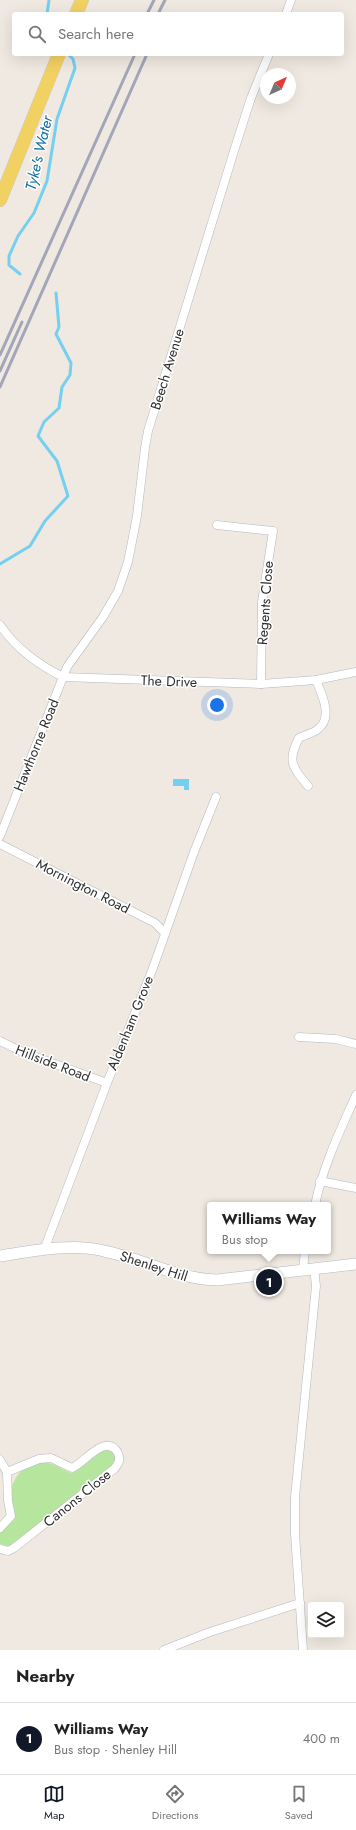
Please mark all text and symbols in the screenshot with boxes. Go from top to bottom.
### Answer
search box [12,12,344,56]
icon: search [26,23,48,45]
text: Search here [58,23,134,45]
north arrow [260,68,296,104]
water label: Tyke's Water [20,112,59,193]
street label: Beech Avenue [145,326,189,412]
street label: Regents Close [252,560,278,646]
street label: The Drive [140,670,198,692]
your location [207,695,227,715]
street label: Hawthorne Road [8,696,64,794]
street label: Mornington Road [33,854,133,918]
street label: Aldenham Grove [102,973,158,1073]
street label: Hillside Road [13,1040,93,1086]
popup [207,1202,331,1254]
text: Williams Way [222,1208,316,1230]
text: Bus stop [222,1230,268,1249]
street label: Shenley Hill [117,1246,191,1286]
pin: 1 [256,1267,282,1297]
street label: Canons Close [39,1464,115,1532]
map controls [308,1602,344,1638]
button: layers [308,1602,344,1638]
text: Nearby [16,1664,74,1688]
text: Williams Way [54,1718,148,1740]
text: 1 [26,1729,32,1748]
text: 400 m [303,1729,340,1748]
text: Bus stop · Shenley Hill [54,1740,177,1759]
tab: Map [43,1783,65,1823]
tab: Directions [152,1783,198,1823]
tab: Saved [285,1783,313,1823]

